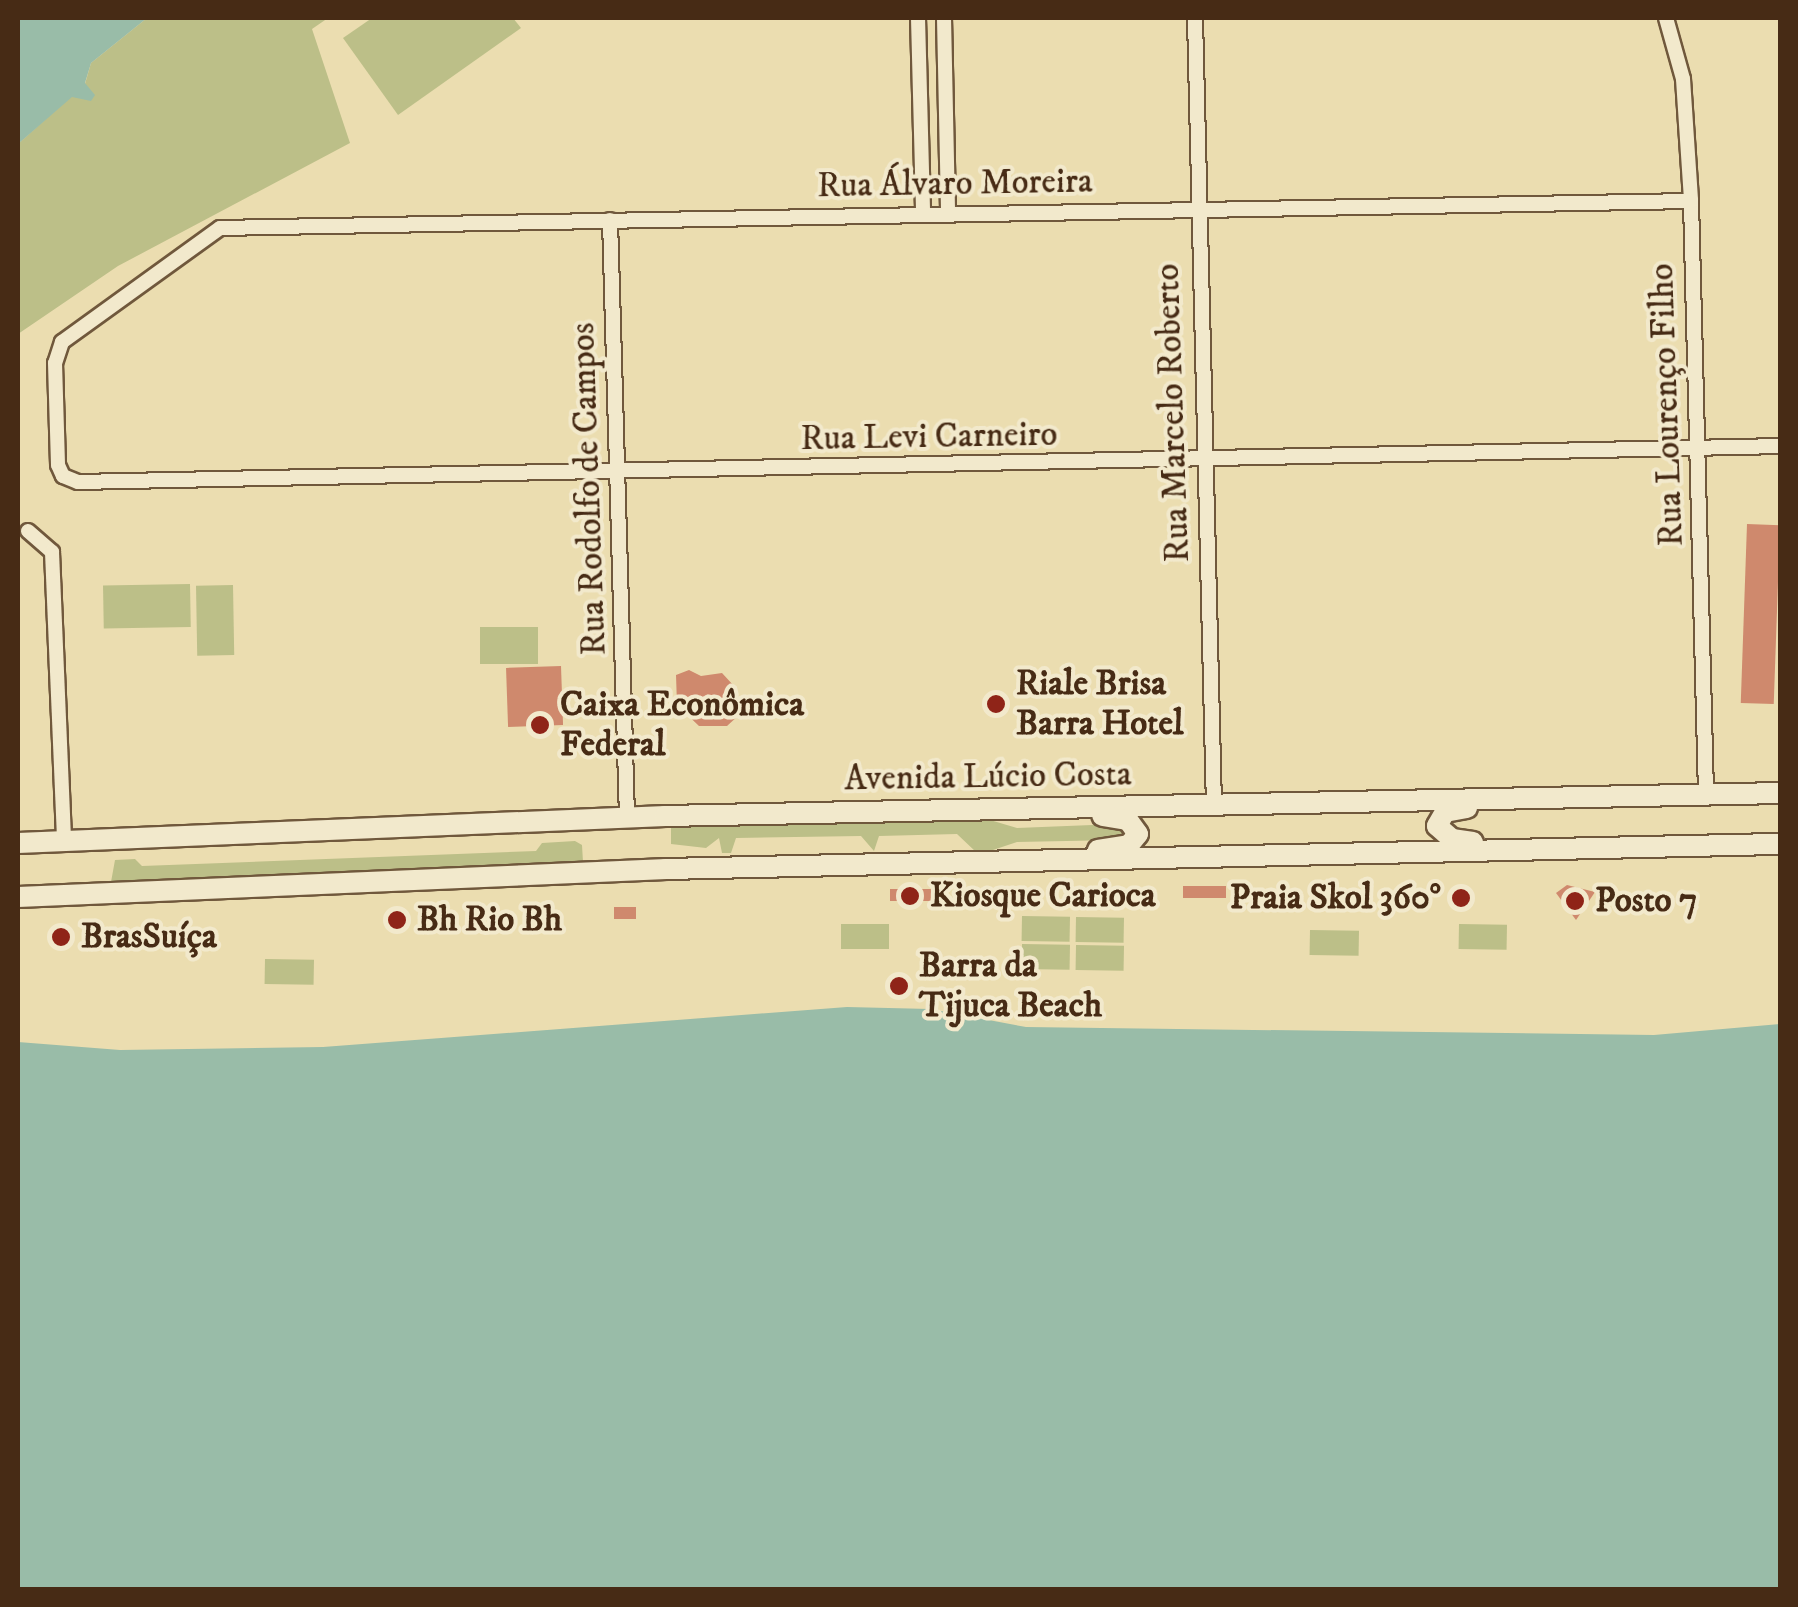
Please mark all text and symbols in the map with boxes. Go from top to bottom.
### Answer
street label: Rua Álvaro Moreira [817,161,1093,207]
street label: Rua Marcelo Roberto [1147,263,1199,563]
street label: Rua Lourenço Filho [1641,263,1693,547]
street label: Rua Rodolfo de Campos [562,322,616,656]
street label: Rua Levi Carneiro [800,414,1058,460]
place label: Riale Brisa Barra Hotel [1016,663,1184,745]
place label: Caixa Econômica Federal [560,684,804,766]
marker: Riale Brisa Barra Hotel [985,693,1007,715]
marker: Caixa Econômica Federal [529,714,551,736]
street label: Avenida Lúcio Costa [844,753,1132,801]
place label: Kiosque Carioca [930,875,1156,917]
place label: Praia Skol 360° [1230,877,1441,919]
place label: Posto 7 [1595,880,1698,922]
marker: Kiosque Carioca [899,885,921,907]
marker: Praia Skol 360° [1450,887,1472,909]
marker: Posto 7 [1564,890,1586,912]
place label: Bh Rio Bh [417,899,562,941]
marker: Bh Rio Bh [386,909,408,931]
place label: BrasSuíça [81,916,217,958]
marker: BrasSuíça [50,926,72,948]
place label: Barra da Tijuca Beach [919,945,1102,1027]
marker: Barra da Tijuca Beach [888,975,910,997]

